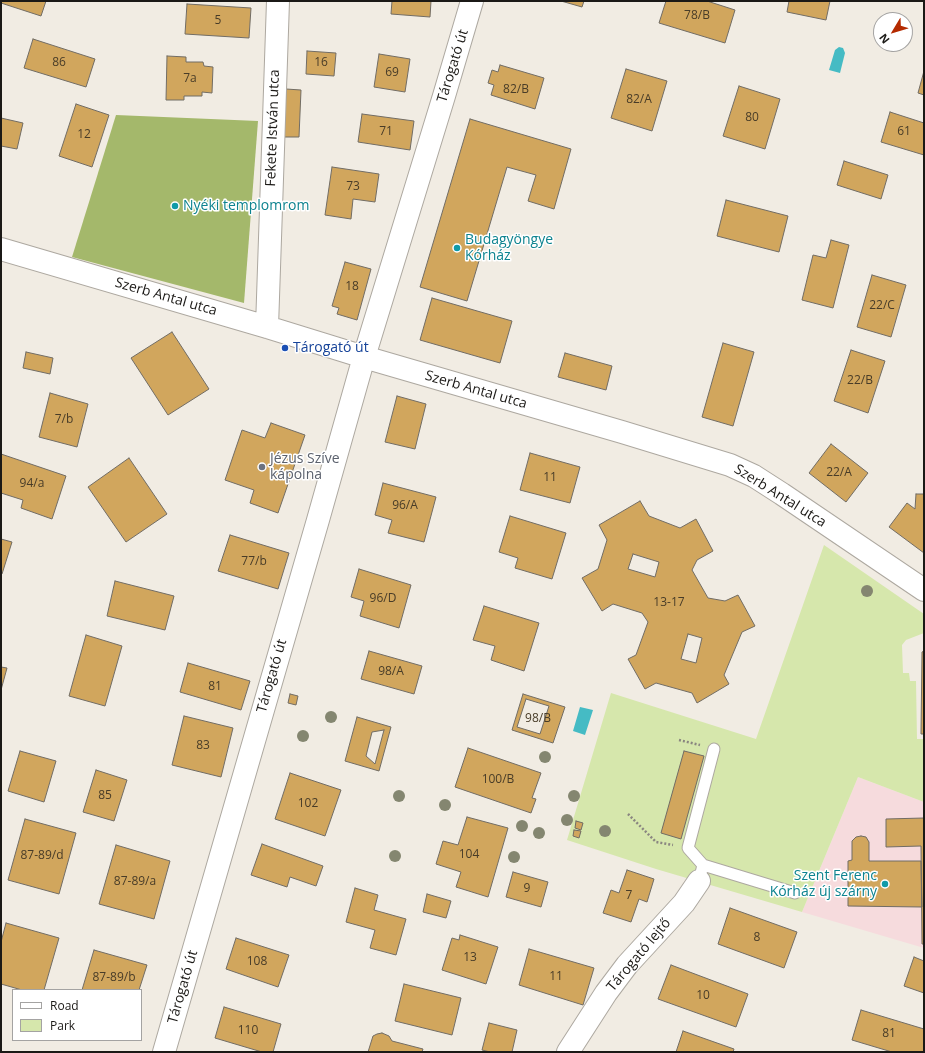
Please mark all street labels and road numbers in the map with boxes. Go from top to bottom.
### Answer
street label: Tárogató út [434,27,472,105]
street label: Fekete István utca [263,69,283,187]
street label: Szerb Antal utca [113,274,219,320]
street label: Szerb Antal utca [423,367,529,413]
street label: Szerb Antal utca [731,461,829,531]
street label: Tárogató út [254,637,290,715]
street label: Tárogató lejtő [604,915,674,995]
street label: Tárogató út [165,948,201,1026]

